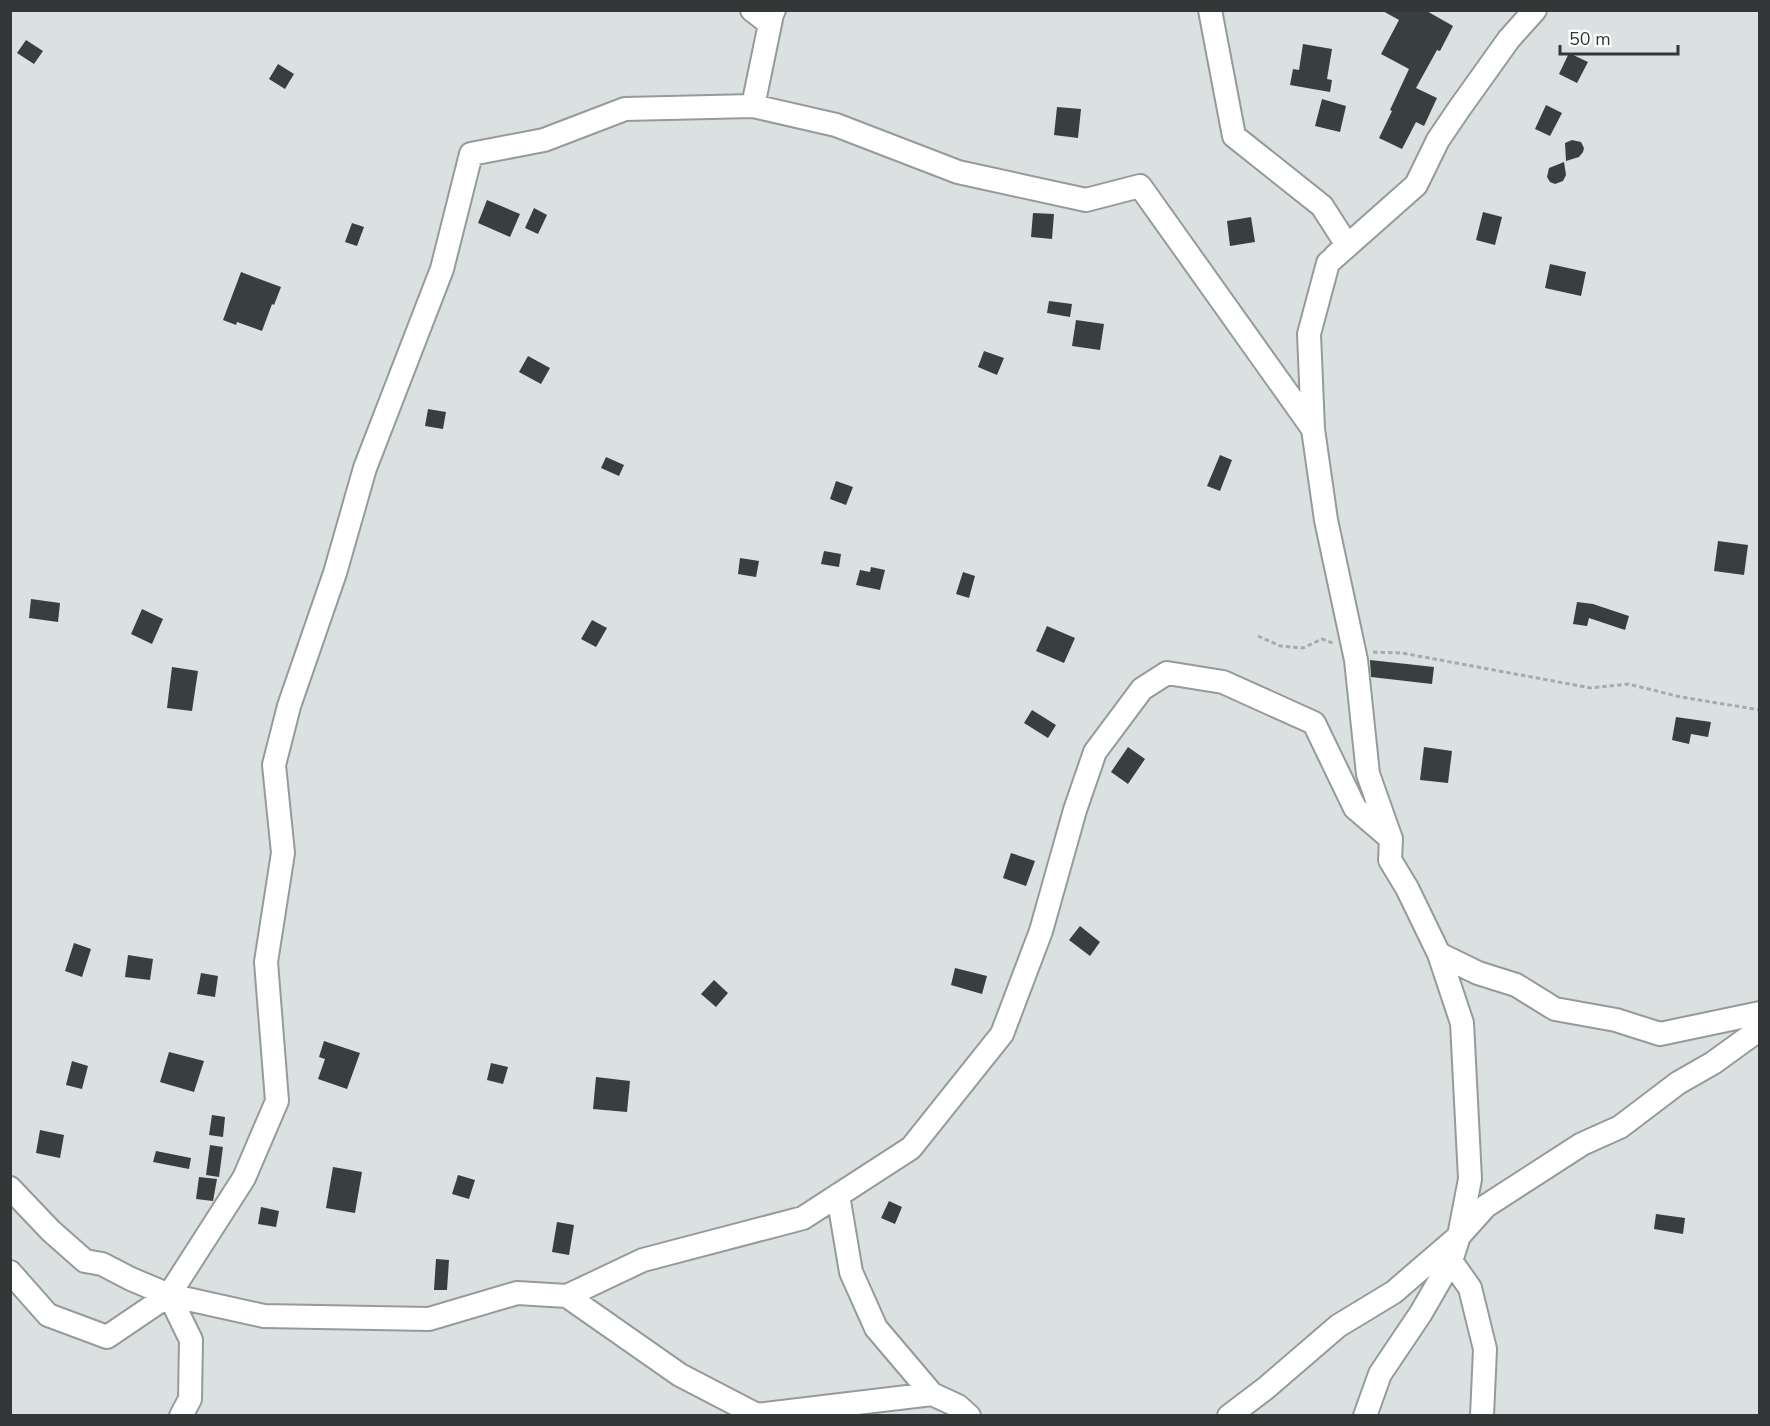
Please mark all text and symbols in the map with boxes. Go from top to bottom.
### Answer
scale bar [1560,18,1678,56]
text: 50 m [1569,27,1611,51]

